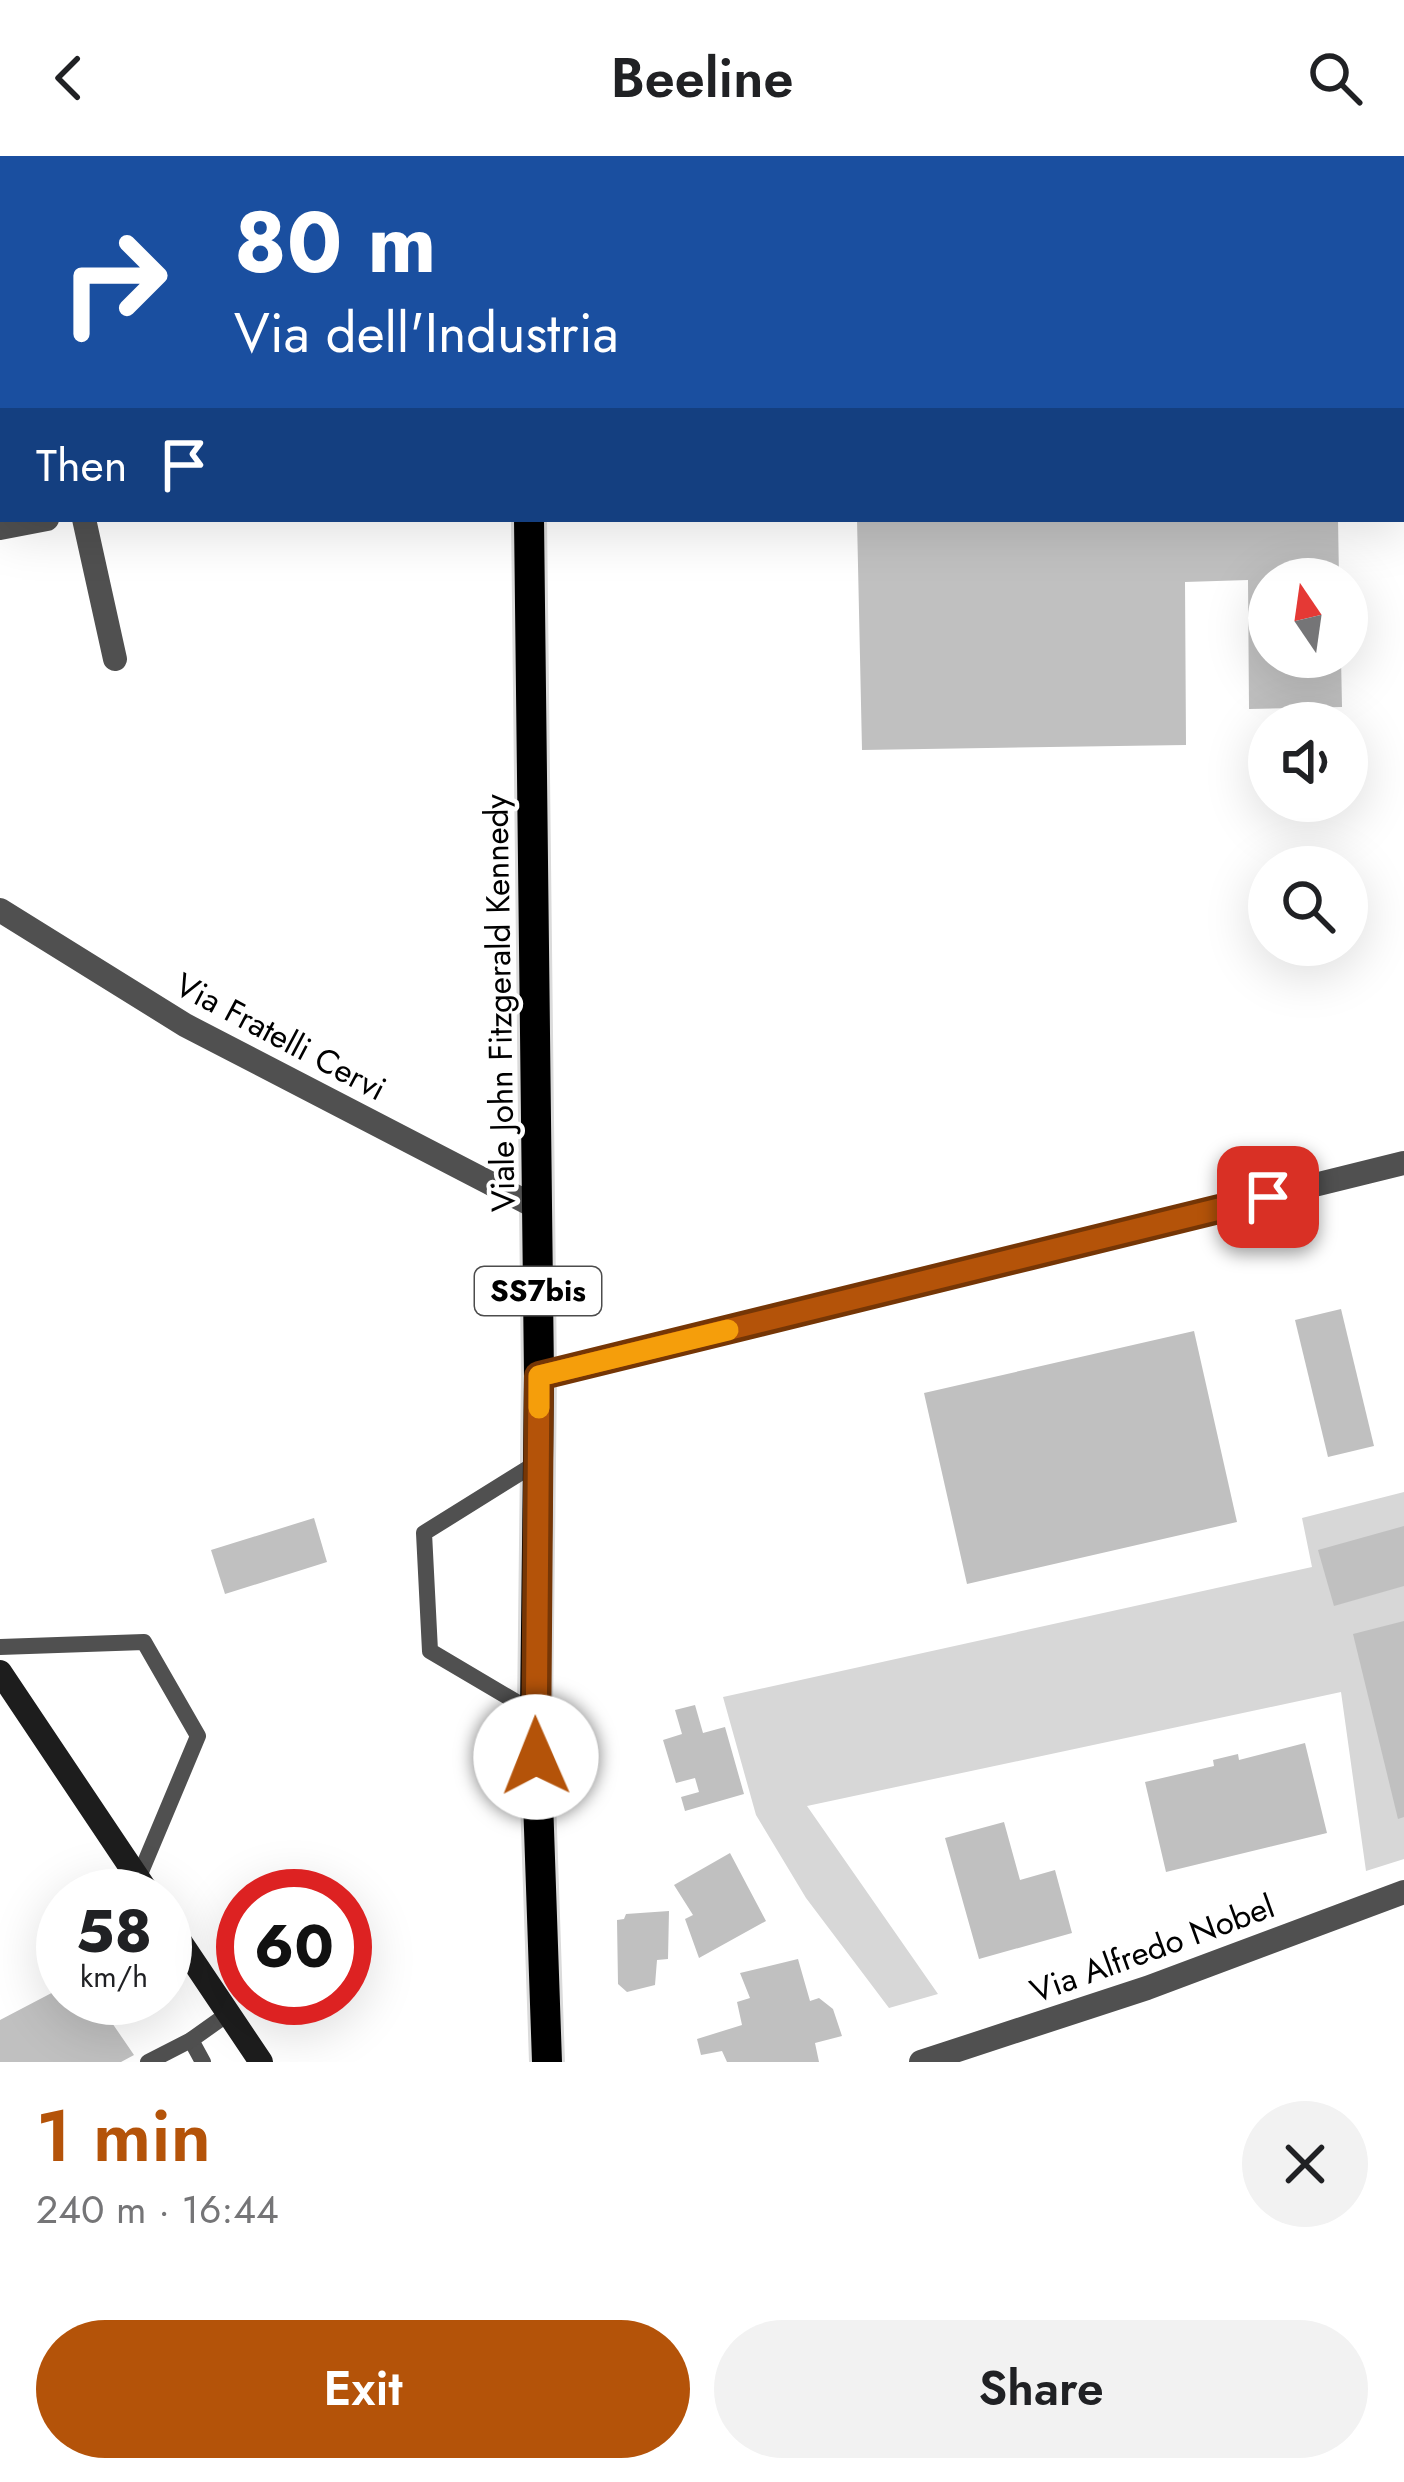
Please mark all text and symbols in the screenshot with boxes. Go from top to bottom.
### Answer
text: Beeline [611,39,793,117]
icon: back [36,45,102,111]
icon: search [1302,45,1368,111]
text: 80 m [234,182,436,304]
icon: right [36,204,192,360]
text: Via dell'Industria [234,294,619,372]
icon: arrive [151,432,217,498]
text: Then [36,433,127,498]
north arrow [1248,558,1368,678]
map controls [1248,558,1368,966]
button: sound [1248,702,1368,822]
street label: Viale John Fitzgerald Kennedy [472,793,527,1212]
button: search [1248,846,1368,966]
street label: Via Fratelli Cervi [167,961,395,1112]
pin [1217,1146,1319,1248]
icon: arrive [1235,1164,1301,1230]
road number: SS7bis [475,1267,601,1315]
position arrow [473,1694,599,1820]
speed limit sign: 60 [216,1869,372,2025]
street label: Via Alfredo Nobel [1024,1883,1281,2014]
text: 58 [76,1888,152,1975]
text: km/h [80,1955,148,1998]
text: 1 min [36,2084,211,2188]
button: close [1242,2101,1368,2227]
text: 240 m · 16:44 [36,2181,279,2238]
button: Exit [36,2320,690,2458]
button: Share [714,2320,1368,2458]

